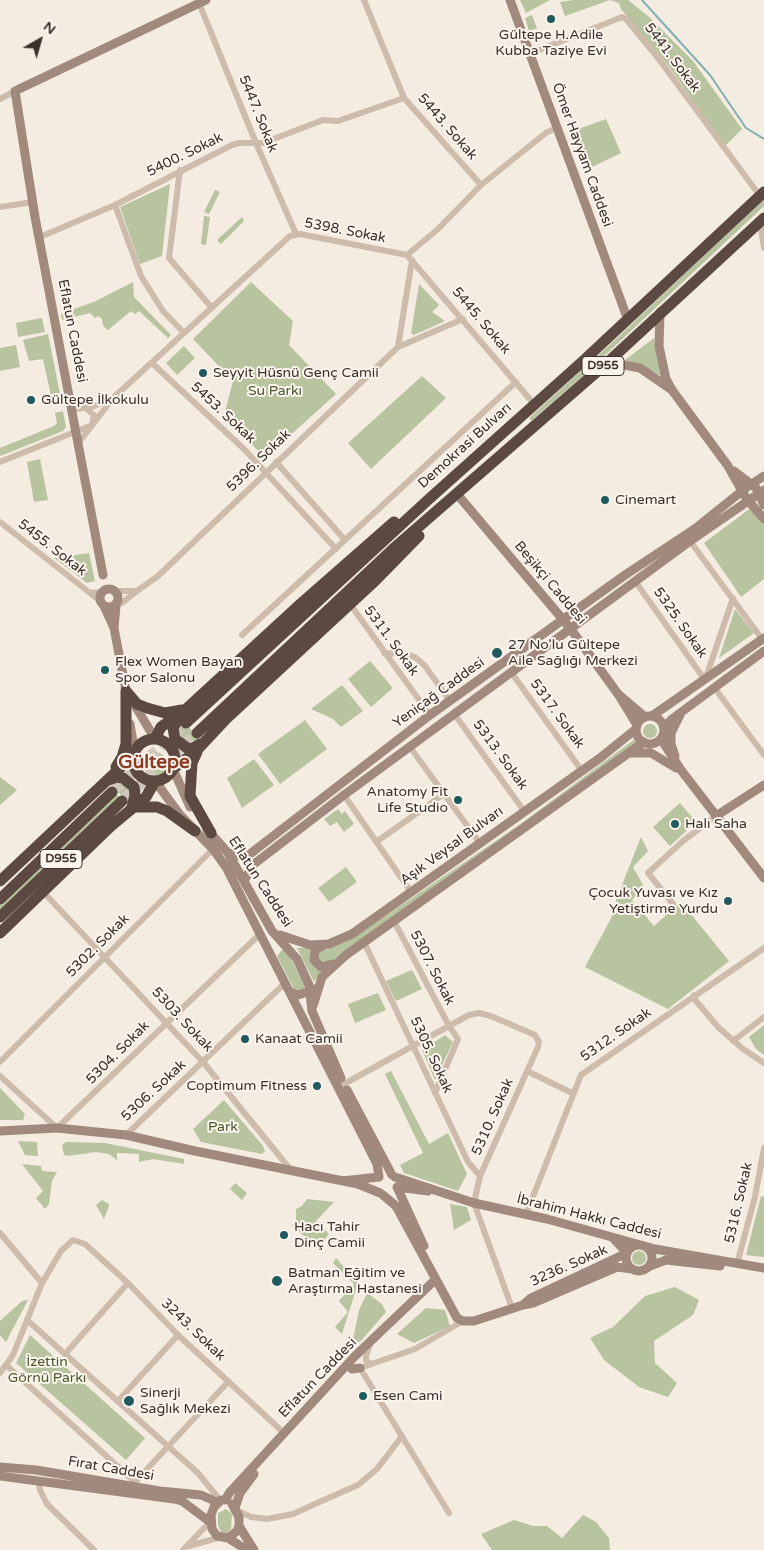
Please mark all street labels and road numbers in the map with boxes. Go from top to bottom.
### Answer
street label: 5441. Sokak [640,20,704,96]
street label: 5447. Sokak [235,73,281,155]
street label: Ömer Hayyam Caddesi [548,81,616,229]
street label: 5443. Sokak [414,90,480,164]
street label: 5400. Sokak [144,129,226,181]
street label: 5398. Sokak [303,215,387,247]
street label: Eflatun Caddesi [54,278,90,384]
street label: 5445. Sokak [448,284,514,358]
road number: D955 [582,356,624,376]
street label: 5453. Sokak [187,379,259,447]
street label: Demokrasi Bulvarı [415,400,515,492]
street label: 5396. Sokak [223,426,295,496]
street label: 5455. Sokak [14,516,90,580]
street label: Beşikçi Caddesi [510,538,590,628]
street label: 5325. Sokak [649,584,711,662]
street label: 5311. Sokak [360,603,422,679]
street label: Yeniçağ Caddesi [390,654,488,732]
street label: 5317. Sokak [526,676,588,752]
street label: 5313. Sokak [469,717,531,793]
street label: Aşık Veysal Bulvarı [397,803,507,889]
street label: Eflatun Caddesi [224,833,296,931]
road number: D955 [40,850,82,869]
street label: 5302. Sokak [63,911,133,981]
street label: 5307. Sokak [406,928,458,1008]
street label: 5303. Sokak [148,984,216,1056]
street label: 5312. Sokak [577,1004,655,1066]
street label: 5305. Sokak [406,1014,456,1096]
street label: 5304. Sokak [83,1018,153,1088]
street label: 5306. Sokak [118,1057,190,1125]
street label: 5310. Sokak [469,1076,517,1158]
street label: 5316. Sokak [722,1161,756,1245]
street label: İbrahim Hakkı Caddesi [515,1191,663,1243]
street label: 3236. Sokak [528,1242,610,1290]
street label: 3243. Sokak [157,1295,229,1365]
street label: Eflatun Caddesi [276,1334,360,1422]
street label: Fırat Caddesi [67,1453,155,1485]

